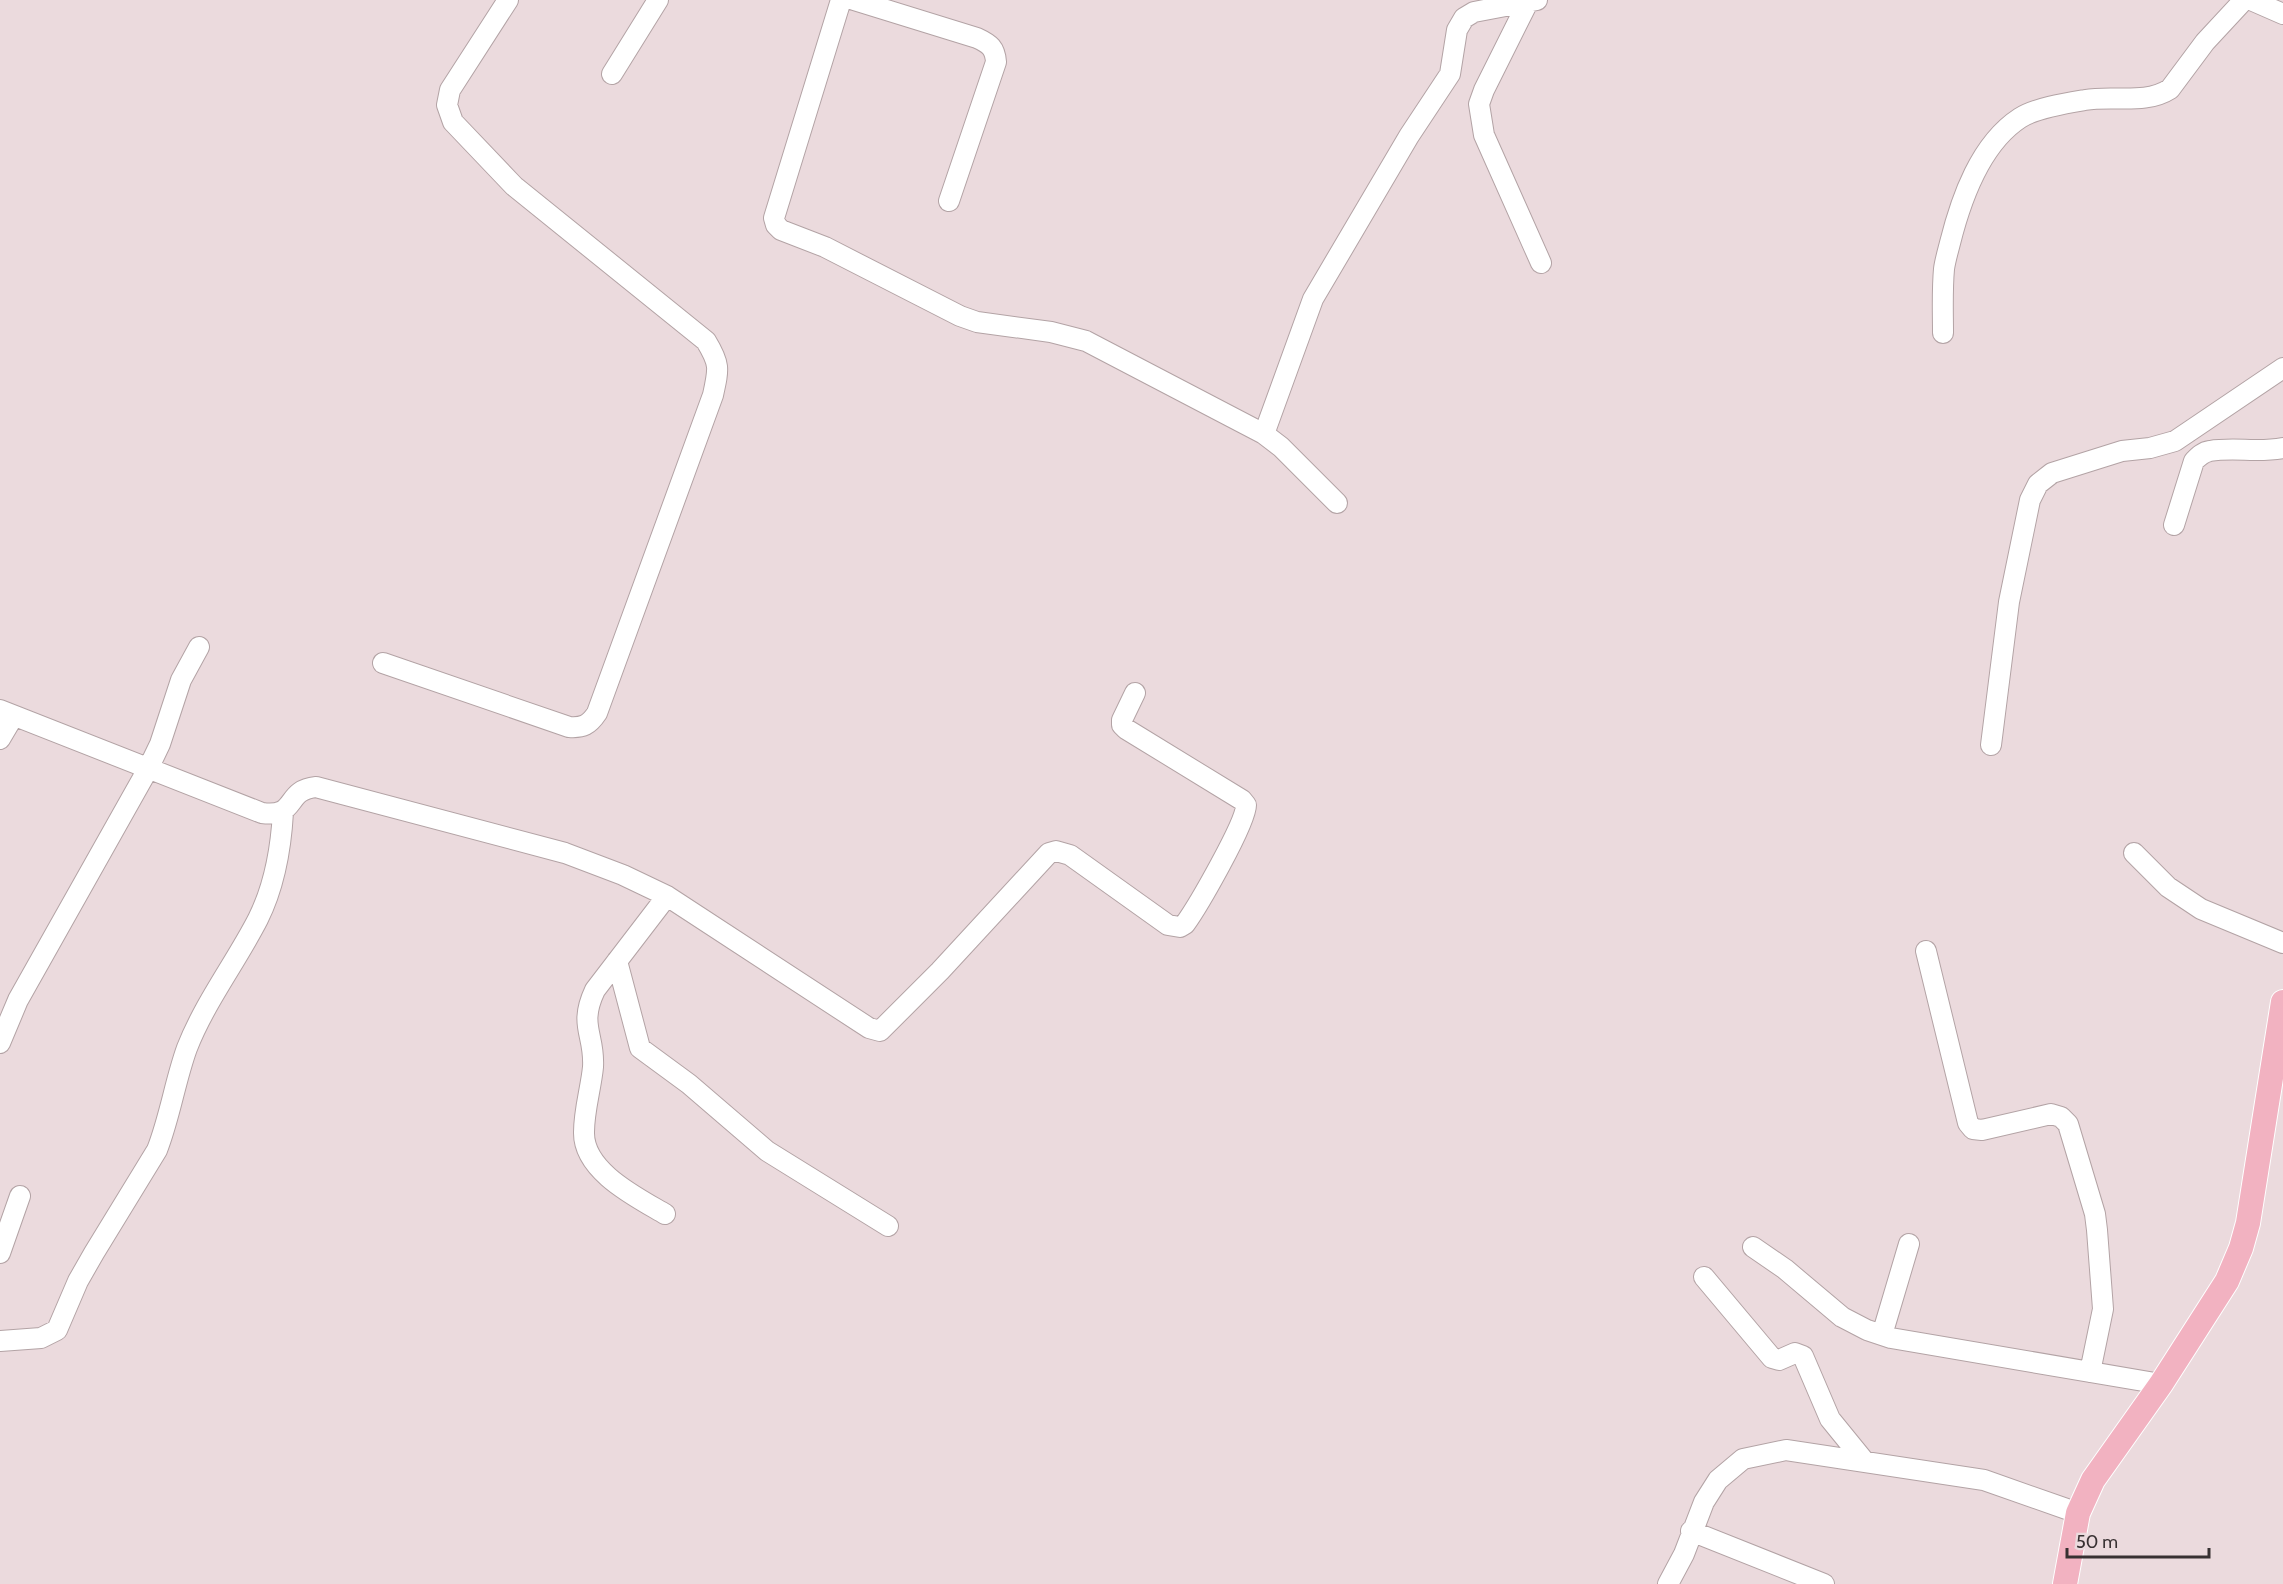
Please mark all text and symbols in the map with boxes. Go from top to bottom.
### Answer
scale bar [2067,1521,2210,1559]
text: 50 m [2076,1531,2118,1553]

